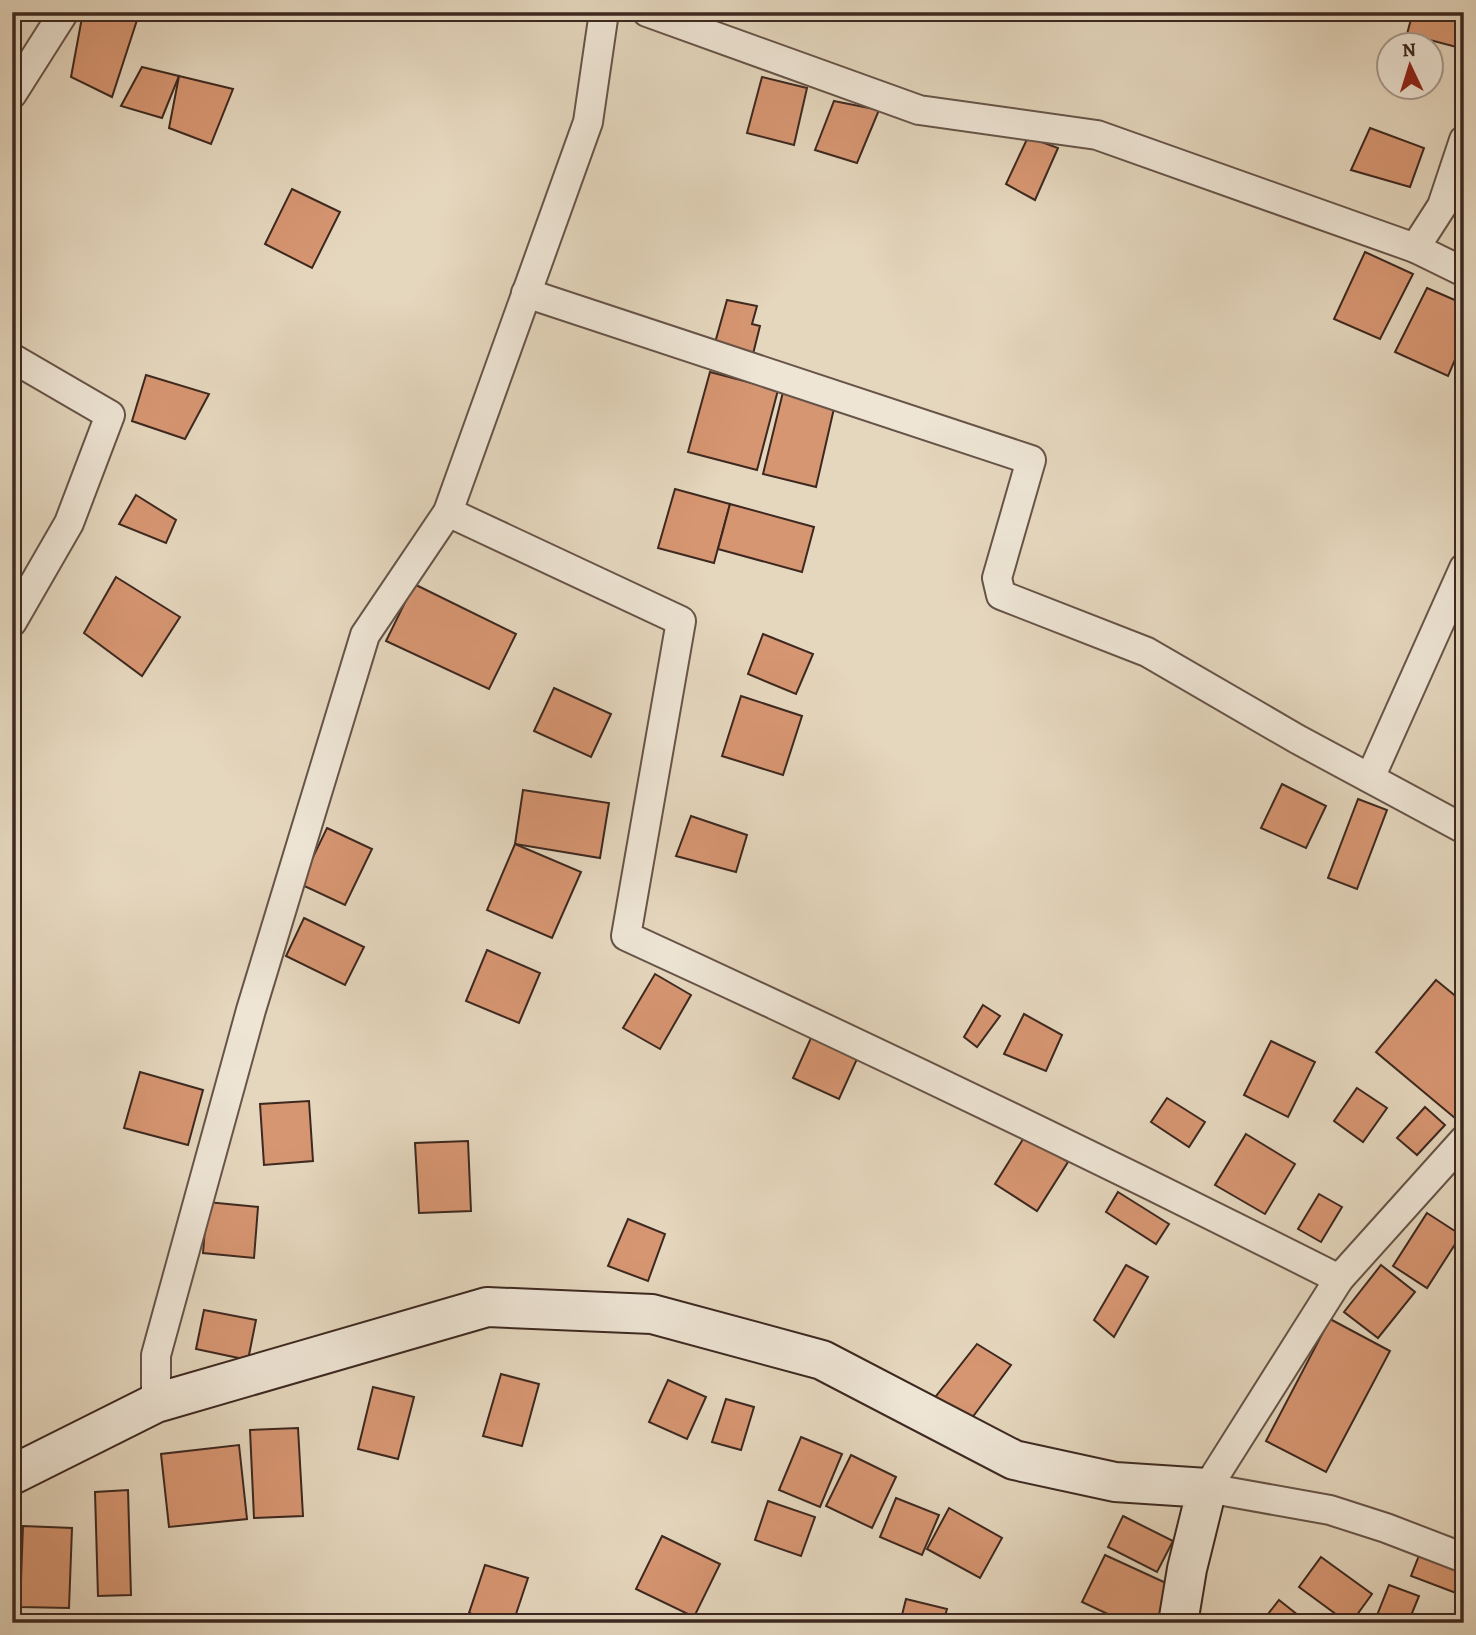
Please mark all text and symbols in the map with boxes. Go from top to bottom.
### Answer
north arrow [1374,32,1444,102]
text: N [1401,37,1417,63]

